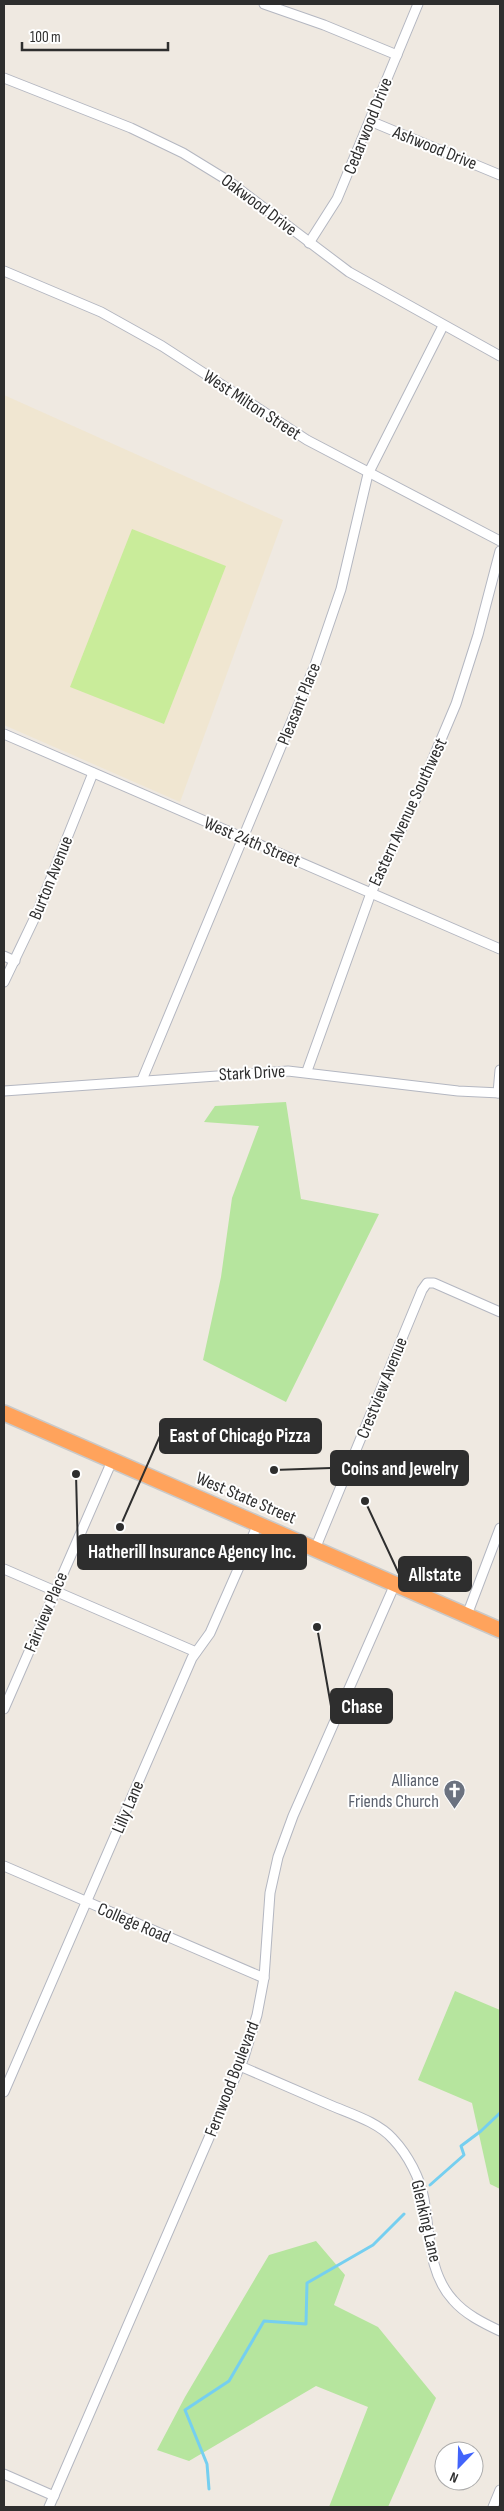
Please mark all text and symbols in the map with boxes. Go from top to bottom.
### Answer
scale bar [22,20,169,52]
text: 100 m [30,28,61,47]
street label: Cedarwood Drive [339,75,397,177]
street label: Ashwood Drive [389,121,480,174]
street label: Oakwood Drive [217,170,301,240]
street label: West Milton Street [199,366,305,445]
street label: Pleasant Place [273,660,325,748]
street label: Eastern Avenue Southwest [364,734,452,889]
street label: West 24th Street [201,812,304,872]
street label: Burton Avenue [25,833,77,923]
street label: Stark Drive [218,1061,286,1085]
street label: Crestview Avenue [352,1334,412,1442]
callout: East of Chicago Pizza [160,1419,321,1453]
text: East of Chicago Pizza [169,1425,311,1448]
callout: Coins and Jewelry [331,1451,468,1485]
text: Coins and Jewelry [341,1458,459,1481]
street label: West State Street [193,1467,300,1529]
callout: Hatherill Insurance Agency Inc. [78,1535,306,1569]
text: Hatherill Insurance Agency Inc. [88,1541,296,1564]
callout: Allstate [399,1557,471,1591]
text: Allstate [408,1564,461,1587]
street label: Fairview Place [20,1569,72,1655]
callout: Chase [331,1689,392,1723]
text: Chase [341,1696,383,1719]
place label: Alliance Friends Church [348,1770,439,1812]
street label: Lilly Lane [108,1778,148,1836]
church icon: Alliance Friends Church [443,1778,467,1809]
street label: College Road [94,1898,174,1948]
street label: Fernwood Boulevard [200,2019,264,2139]
street label: Glenking Lane [406,2178,446,2264]
north arrow [434,2441,484,2491]
text: N [447,2468,461,2487]

